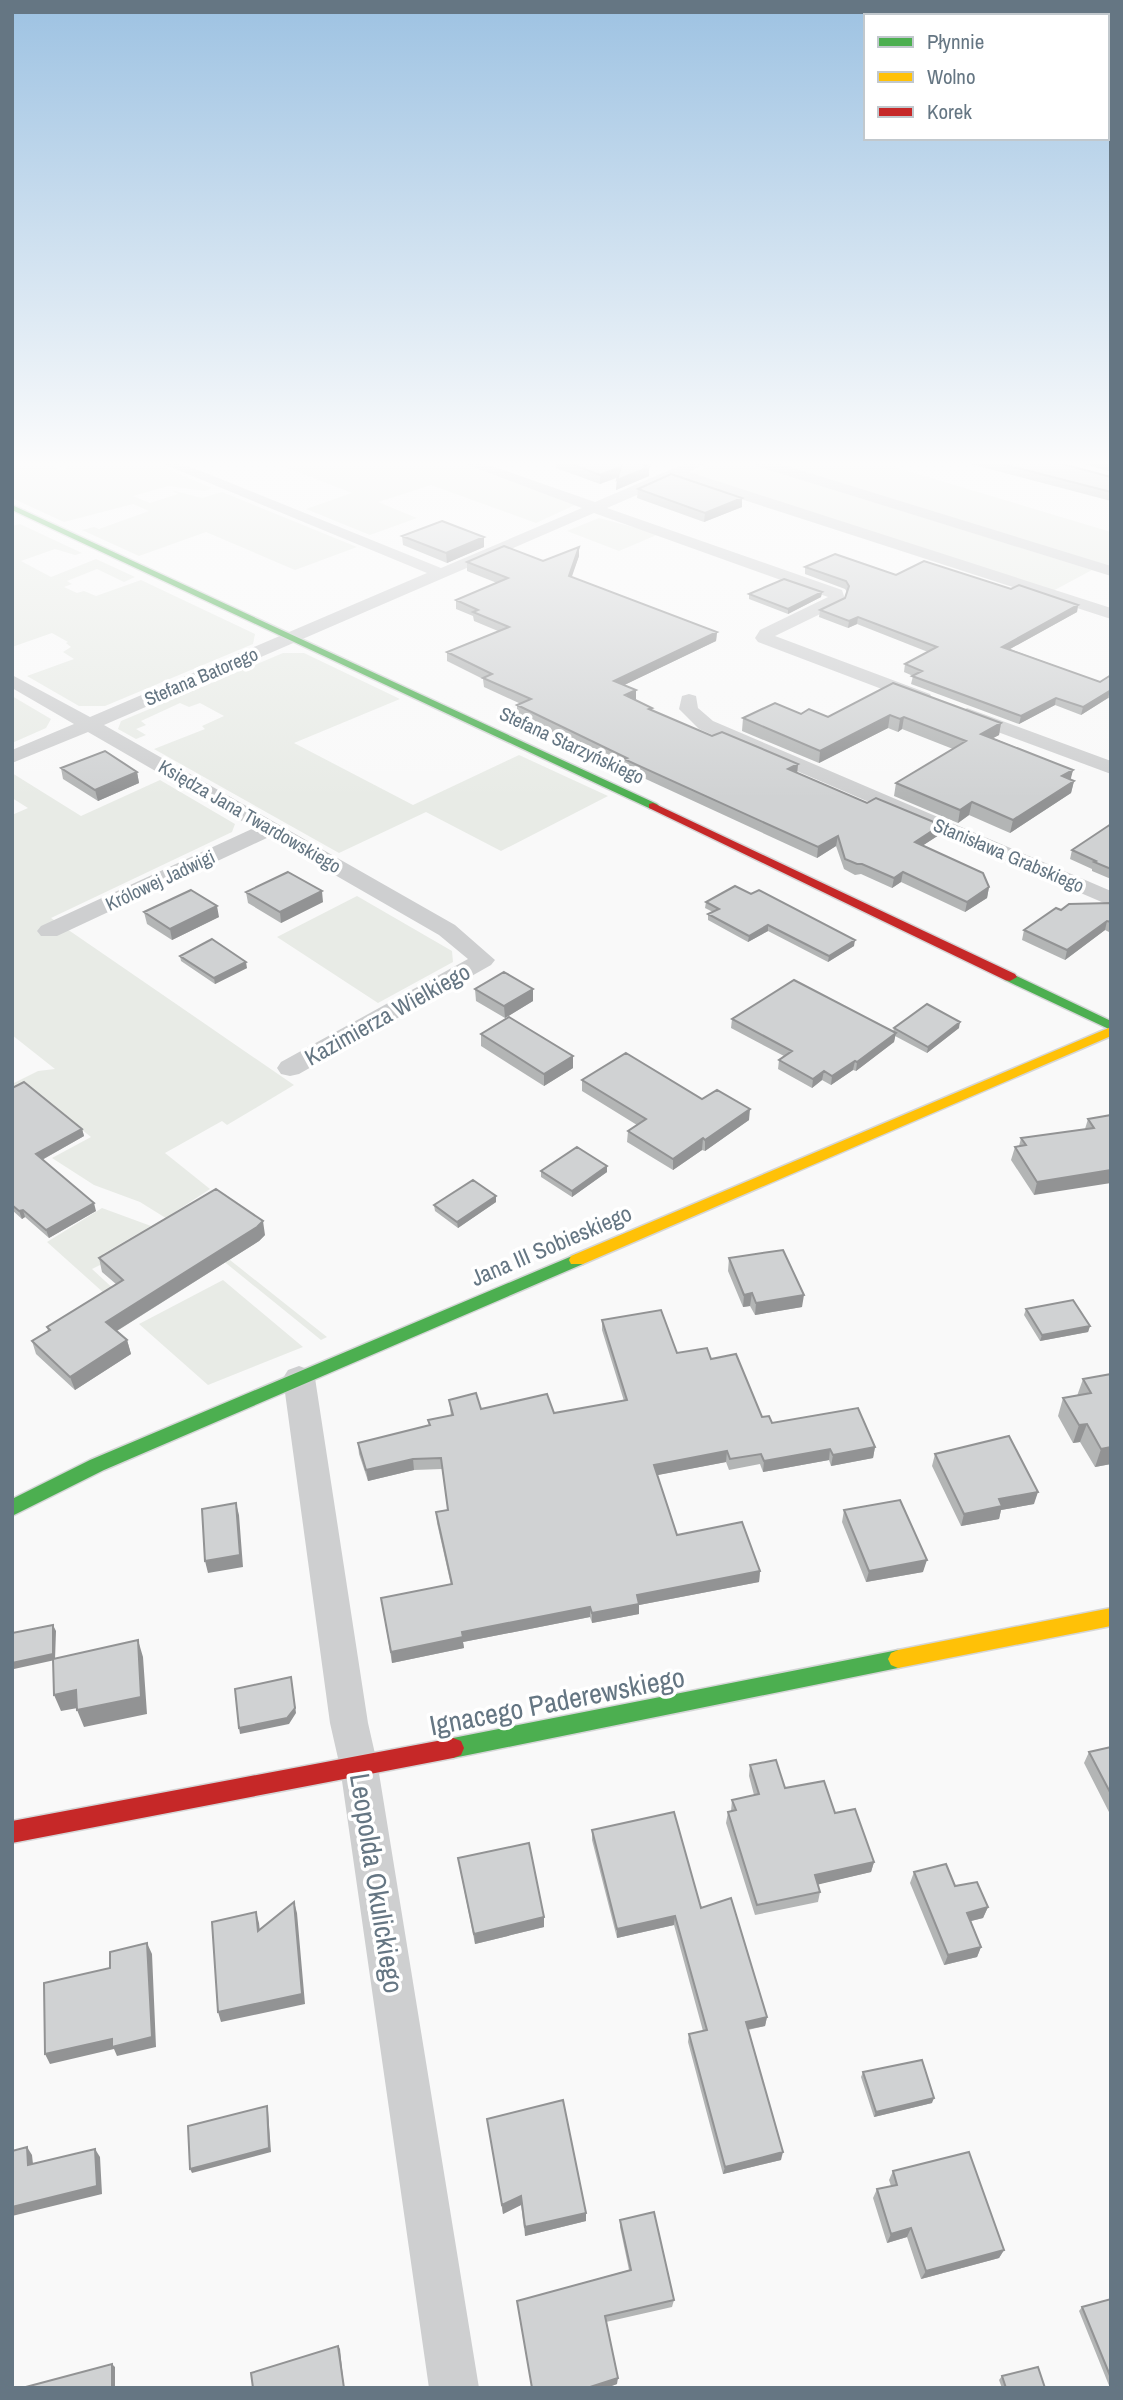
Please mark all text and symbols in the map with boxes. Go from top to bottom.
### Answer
legend [864,14,1109,140]
text: Płynnie [927,27,984,56]
text: Wolno [927,62,976,91]
text: Korek [927,97,972,126]
street label: Stefana Batorego [140,640,262,712]
street label: Stefana Starzyńskiego [495,700,649,790]
street label: Księdza Jana Twardowskiego [154,753,346,879]
street label: Stanisława Grabskiego [930,812,1088,898]
street label: Królowej Jadwigi [101,843,219,917]
street label: Kazimierza Wielkiego [299,956,475,1072]
street label: Jana III Sobieskiego [466,1197,636,1293]
street label: Ignacego Paderewskiego [426,1658,688,1744]
street label: Leopolda Okulickiego [341,1770,413,1996]

